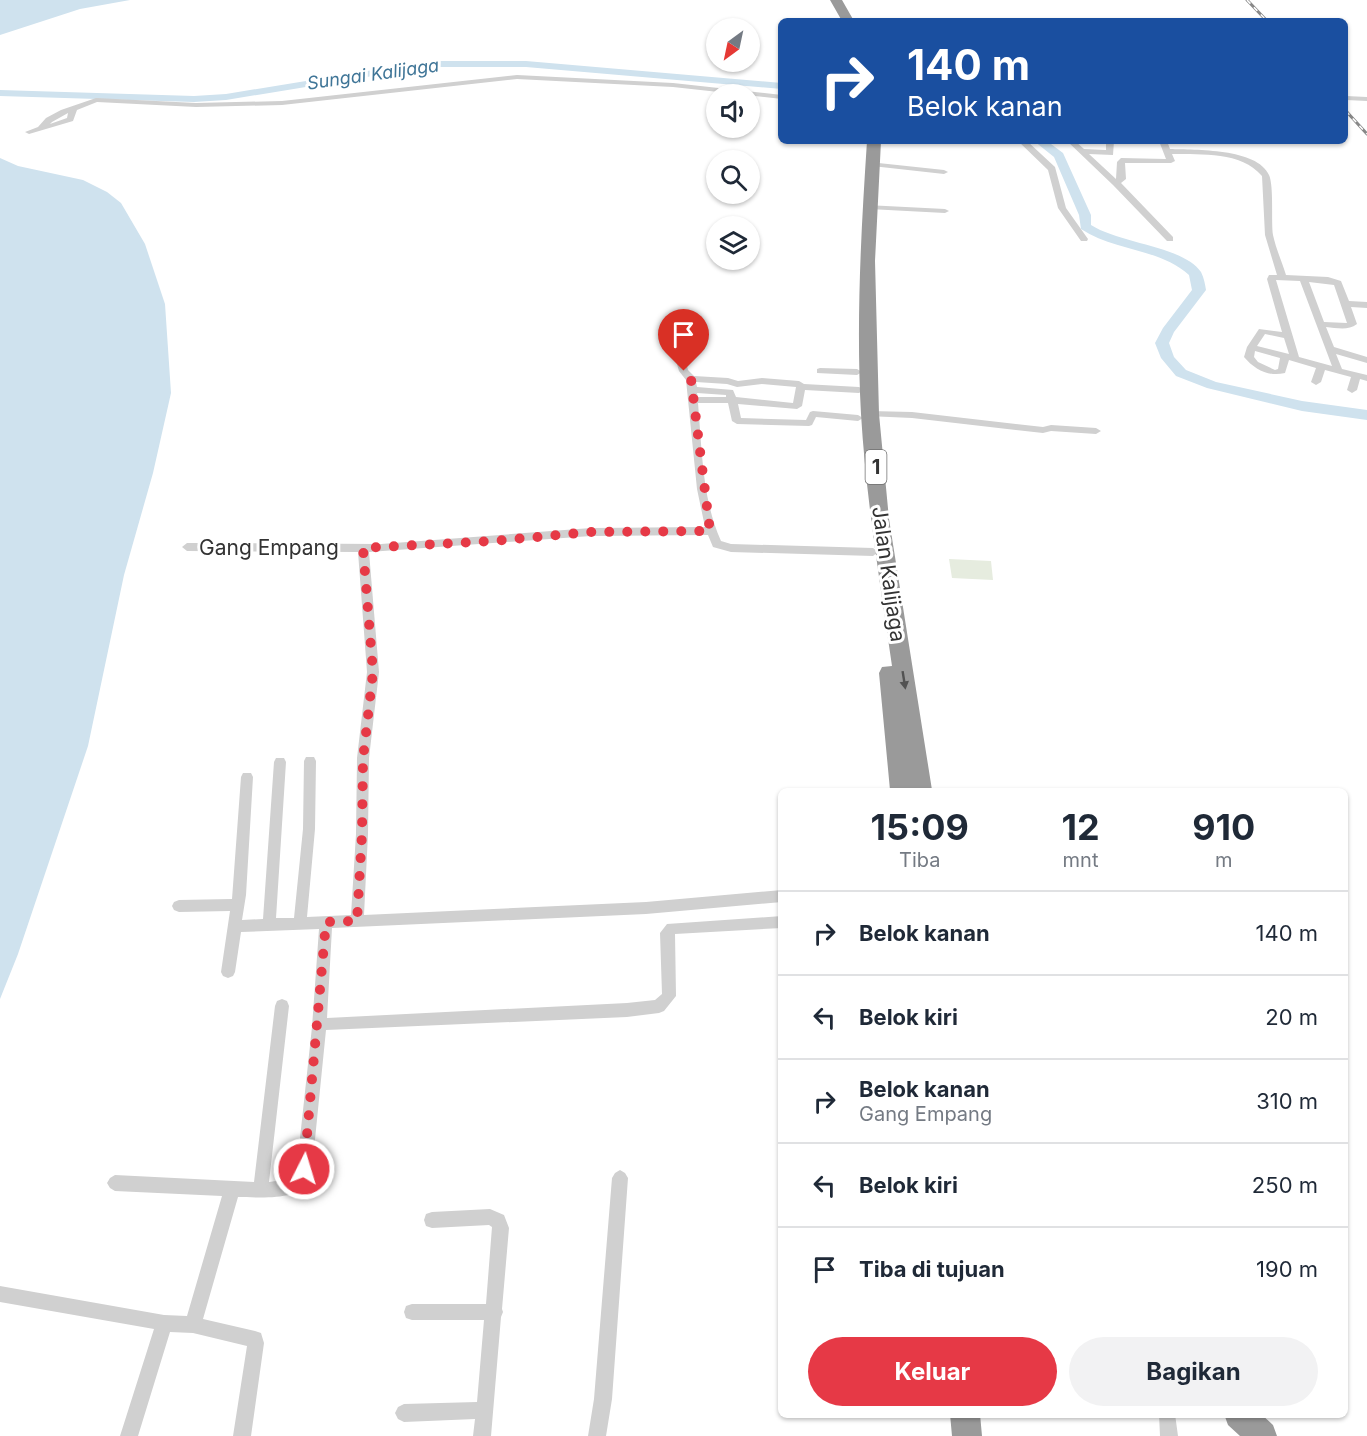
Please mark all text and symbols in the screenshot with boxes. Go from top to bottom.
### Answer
north arrow [706,18,760,72]
map controls [706,18,760,270]
text: 140 m [907,39,1030,90]
icon: right [808,42,886,120]
water label: Sungai Kalijaga [306,54,440,94]
button: sound [706,84,760,138]
text: Belok kanan [907,90,1063,123]
button: search [706,150,760,204]
button: layers [706,216,760,270]
pin [658,309,709,371]
icon: arrive [667,318,700,351]
road number: 1 [866,450,886,484]
street label: Jalan Kalijaga [867,505,911,643]
street label: Gang Empang [199,535,339,560]
one-way arrow [899,671,908,690]
text: 15:09 [871,805,969,849]
text: 12 [1061,805,1100,849]
text: 910 [1192,805,1255,849]
text: Tiba [899,848,940,872]
text: mnt [1063,848,1098,872]
text: m [1215,848,1233,872]
icon: right [808,917,841,950]
text: Belok kanan [859,920,990,946]
text: 140 m [1256,920,1318,946]
icon: left [808,1001,841,1034]
text: Belok kiri [859,1004,958,1030]
text: 20 m [1265,1004,1318,1030]
text: Belok kanan [859,1076,990,1102]
icon: right [808,1085,841,1118]
text: 310 m [1256,1088,1318,1114]
text: Gang Empang [859,1102,992,1126]
position arrow [272,1137,336,1201]
icon: left [808,1169,841,1202]
text: Belok kiri [859,1172,958,1198]
text: 250 m [1252,1172,1318,1198]
icon: arrive [808,1253,841,1286]
text: Tiba di tujuan [859,1256,1005,1282]
text: 190 m [1256,1256,1318,1282]
button: Keluar [808,1337,1057,1406]
button: Bagikan [1069,1337,1318,1406]

